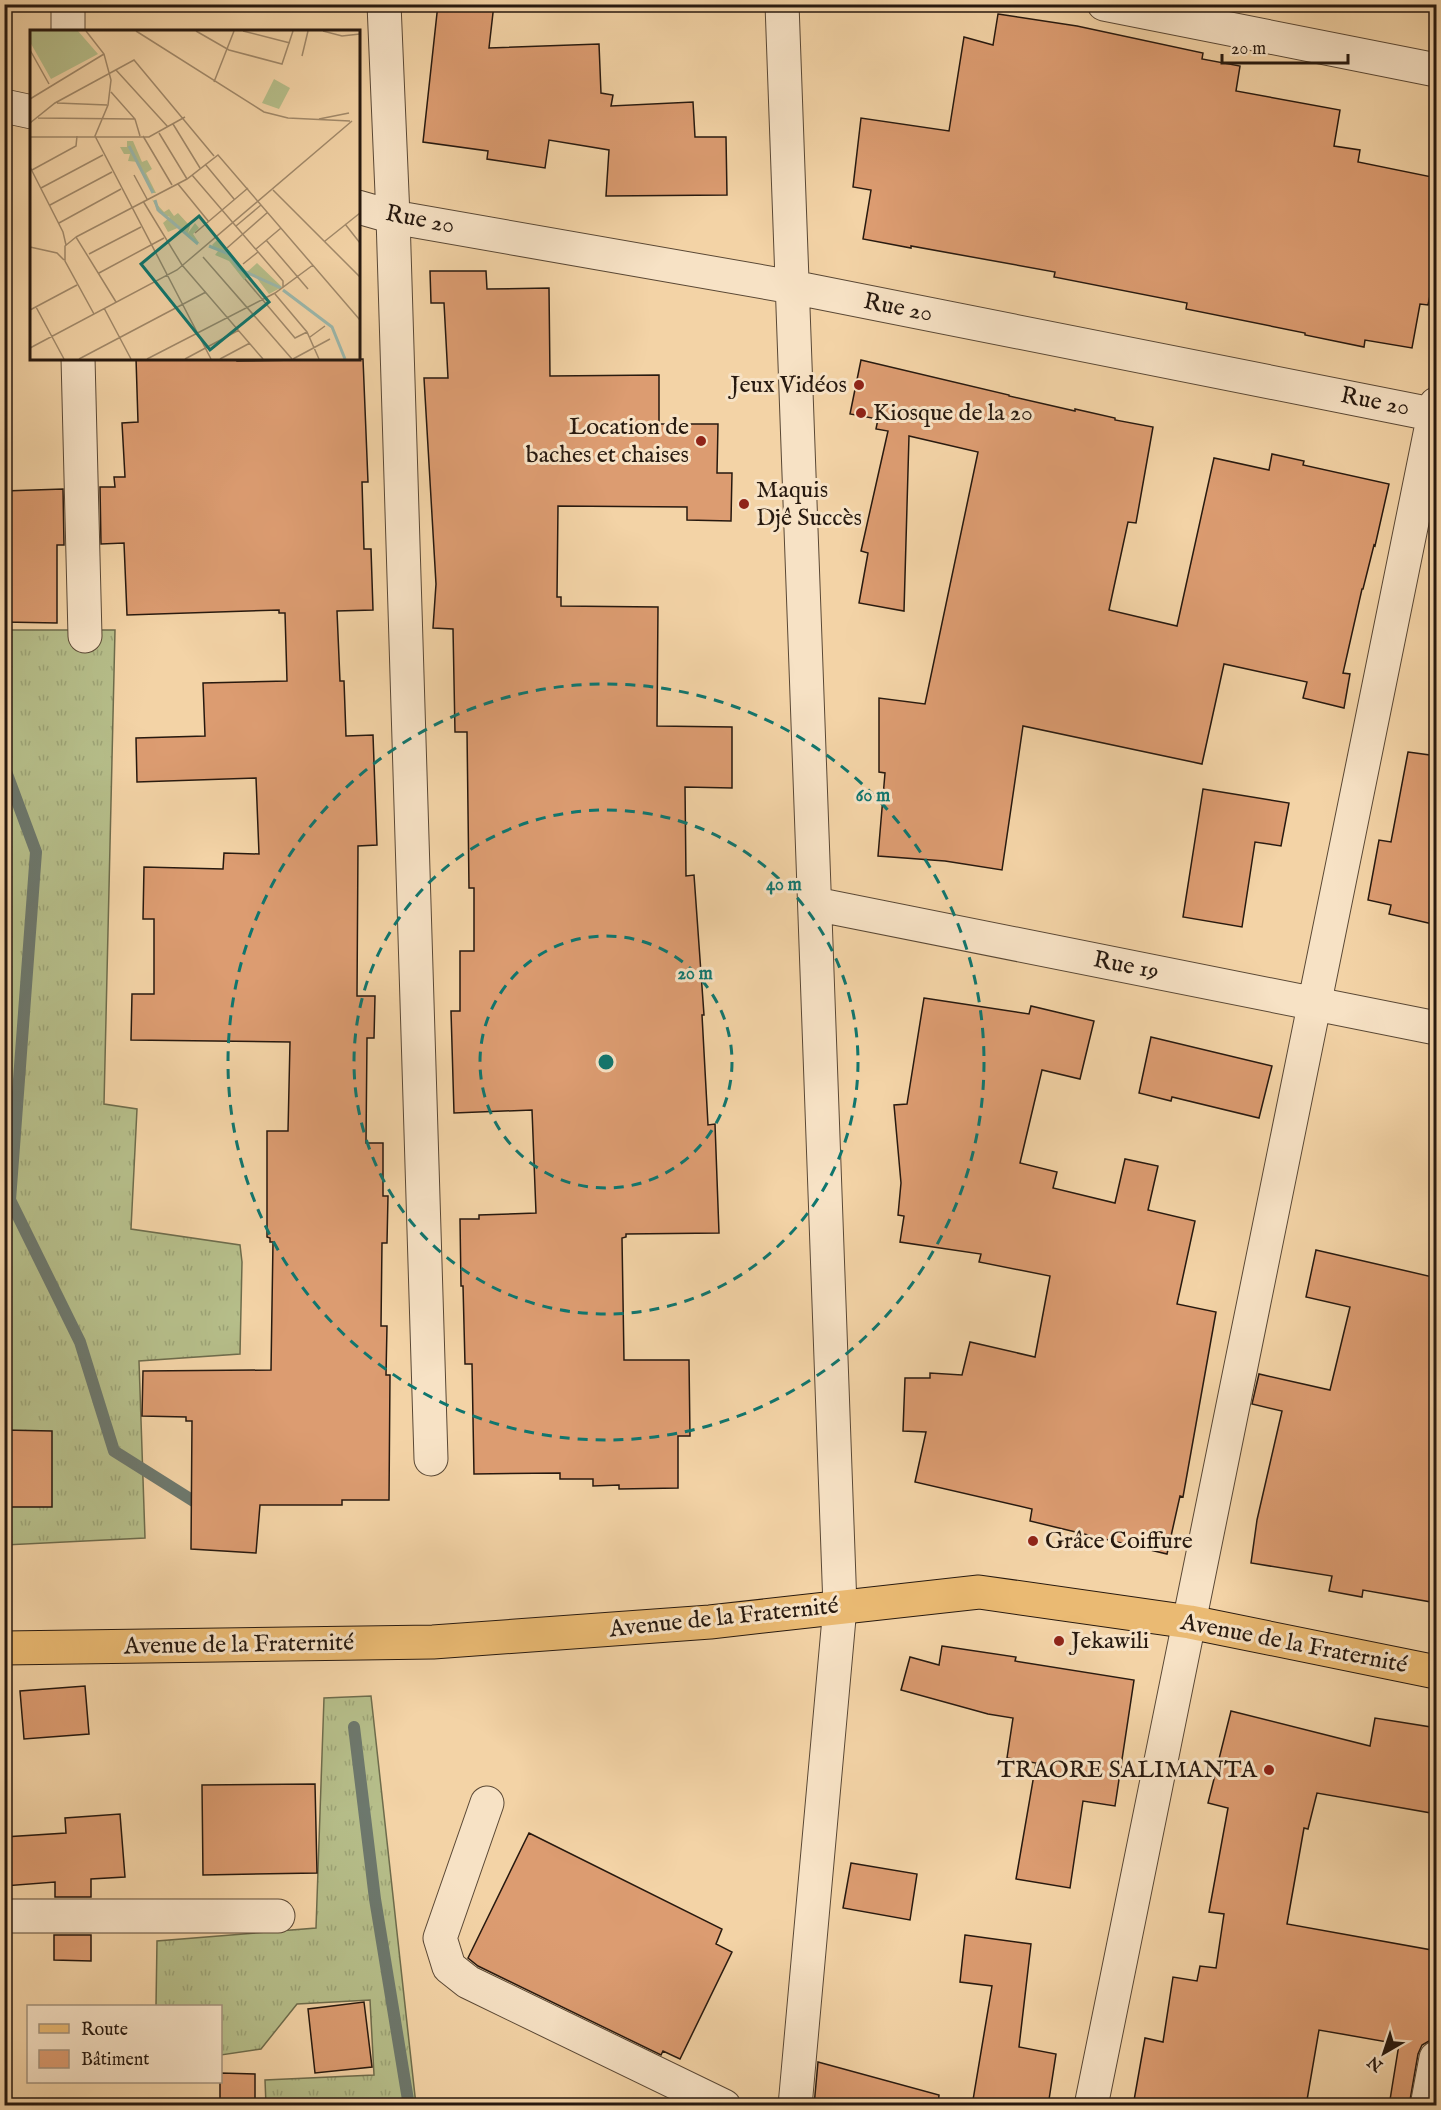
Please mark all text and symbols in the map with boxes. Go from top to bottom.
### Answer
scale bar [1222,27,1348,65]
inset map [30,30,360,360]
text: 20 m [1231,38,1266,61]
street label: Rue 20 [383,198,457,242]
street label: Rue 20 [861,286,935,330]
place label: Jeux Vidéos [727,370,847,401]
marker: Jeux Vidéos [852,378,866,392]
street label: Rue 20 [1338,380,1412,424]
place label: Kiosque de la 20 [873,398,1033,429]
marker: Kiosque de la 20 [854,406,868,420]
place label: Location de baches et chaises [526,412,689,471]
marker: Location de baches et chaises [694,434,708,448]
place label: Maquis Djê Succès [756,475,862,534]
marker: Maquis Djê Succès [737,497,751,511]
text: 60 m [856,785,890,808]
text: 40 m [766,874,802,897]
street label: Rue 19 [1091,944,1161,988]
text: 20 m [677,963,713,986]
centre of rings [596,1052,616,1072]
place label: Grâce Coiffure [1045,1526,1193,1557]
marker: Grâce Coiffure [1026,1534,1040,1548]
street label: Avenue de la Fraternité [607,1591,840,1646]
street label: Avenue de la Fraternité [1177,1607,1410,1681]
place label: Jekawili [1068,1626,1149,1657]
street label: Avenue de la Fraternité [123,1627,354,1663]
marker: Jekawili [1052,1634,1066,1648]
place label: TRAORE SALIMANTA [997,1755,1258,1786]
marker: TRAORE SALIMANTA [1262,1763,1276,1777]
legend [27,2005,222,2083]
text: Route [81,2019,128,2042]
north arrow [1354,2023,1414,2083]
text: Bâtiment [81,2049,150,2072]
text: N [1364,2051,1388,2076]

